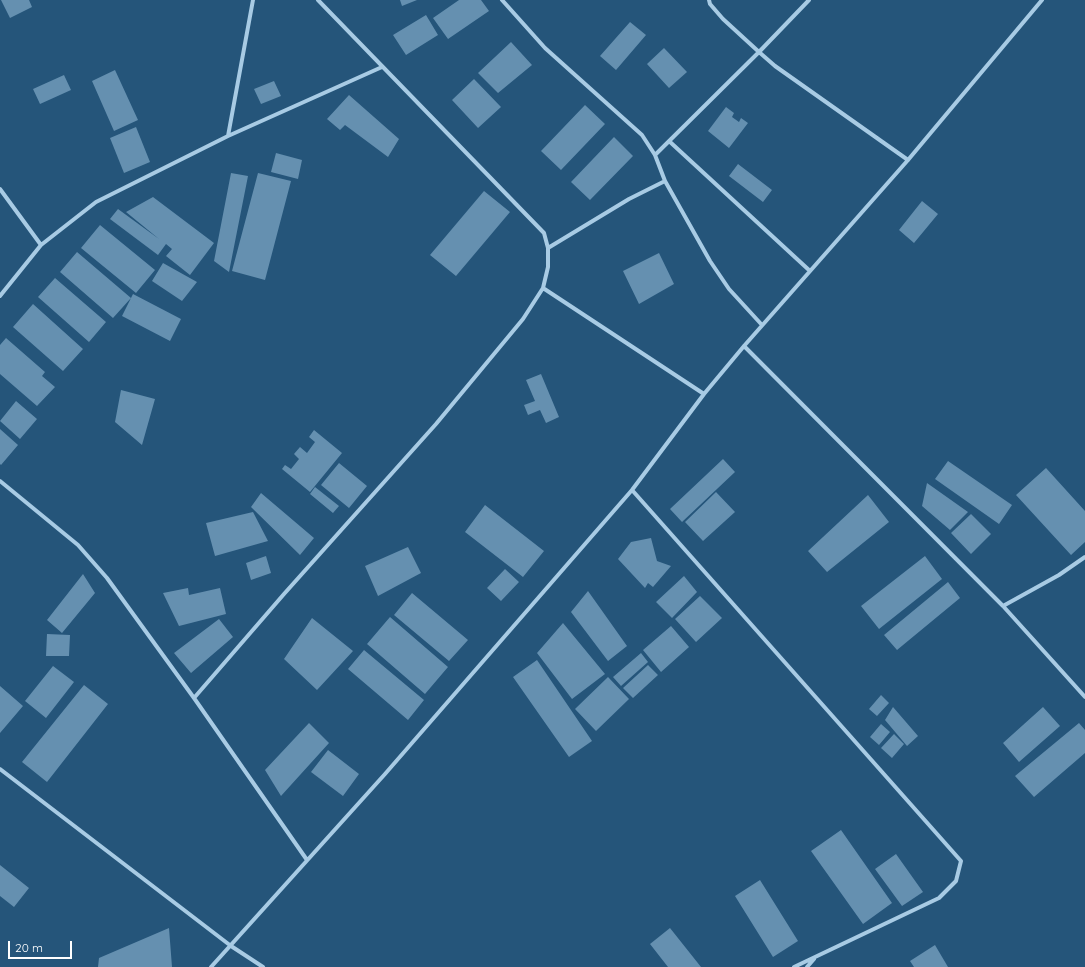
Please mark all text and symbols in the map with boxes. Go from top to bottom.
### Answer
scale bar [10,933,74,959]
text: 20 m [15,940,43,955]

